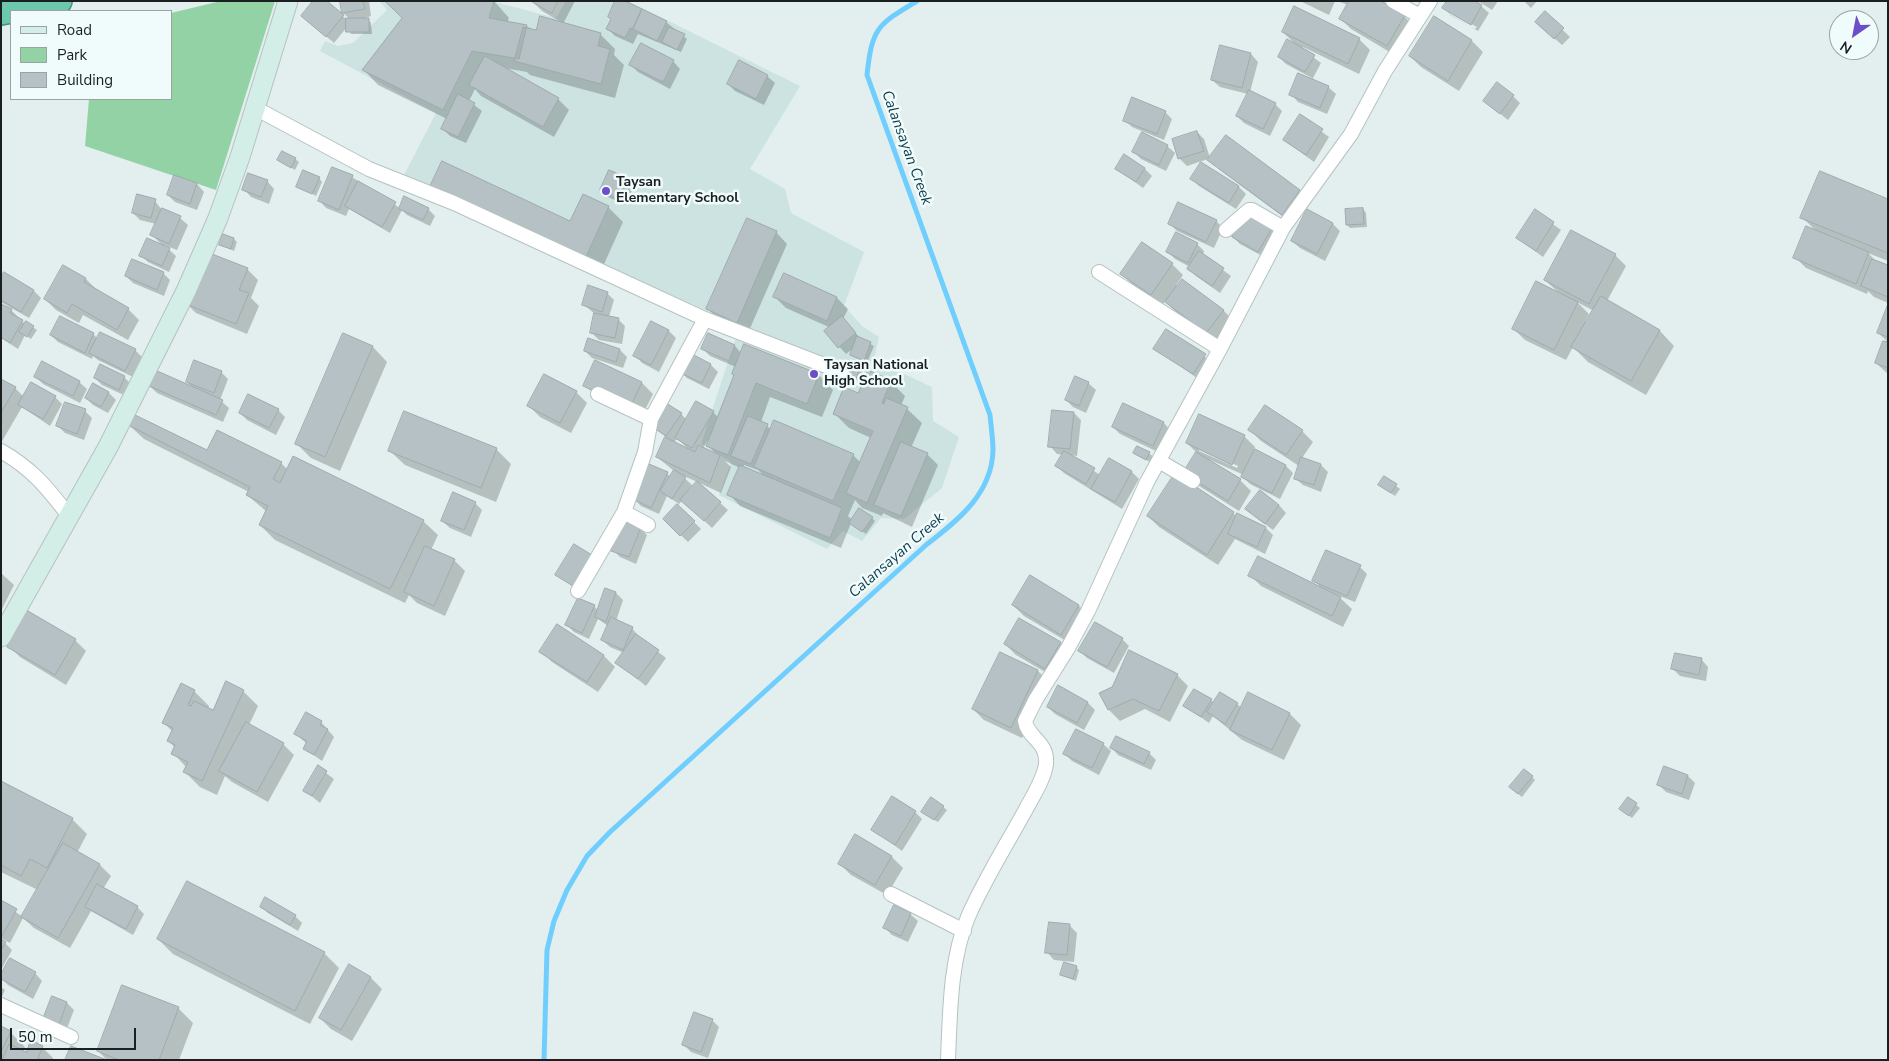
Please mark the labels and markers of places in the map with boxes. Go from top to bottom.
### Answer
place label: Taysan Elementary School [616,175,739,208]
marker: Taysan Elementary School [600,185,612,197]
place label: Taysan National High School [824,358,928,391]
marker: Taysan National High School [808,368,820,380]

